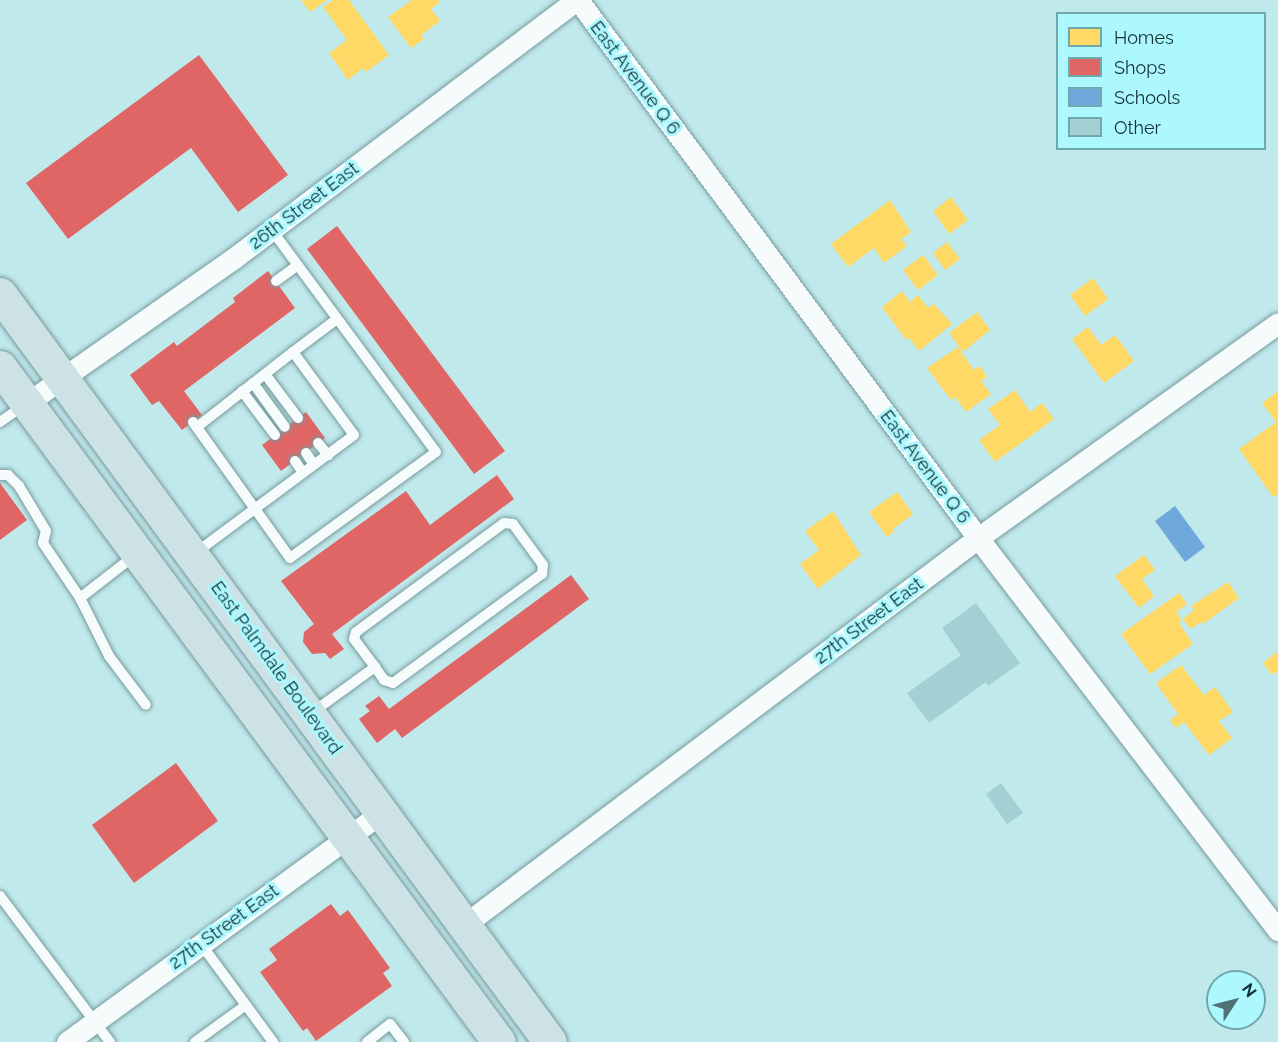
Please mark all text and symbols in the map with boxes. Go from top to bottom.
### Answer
legend [1056,12,1266,150]
street label: East Avenue Q 6 [585,17,685,139]
text: Homes [1114,27,1174,48]
text: Shops [1114,57,1166,78]
text: Schools [1114,87,1180,108]
text: Other [1114,117,1161,138]
street label: 26th Street East [245,158,363,254]
street label: East Avenue Q 6 [875,406,975,528]
street label: 27th Street East [811,573,927,669]
street label: East Palmdale Boulevard [206,577,346,759]
street label: 27th Street East [165,880,283,974]
north arrow [1206,970,1266,1030]
text: N [1238,980,1261,1001]

